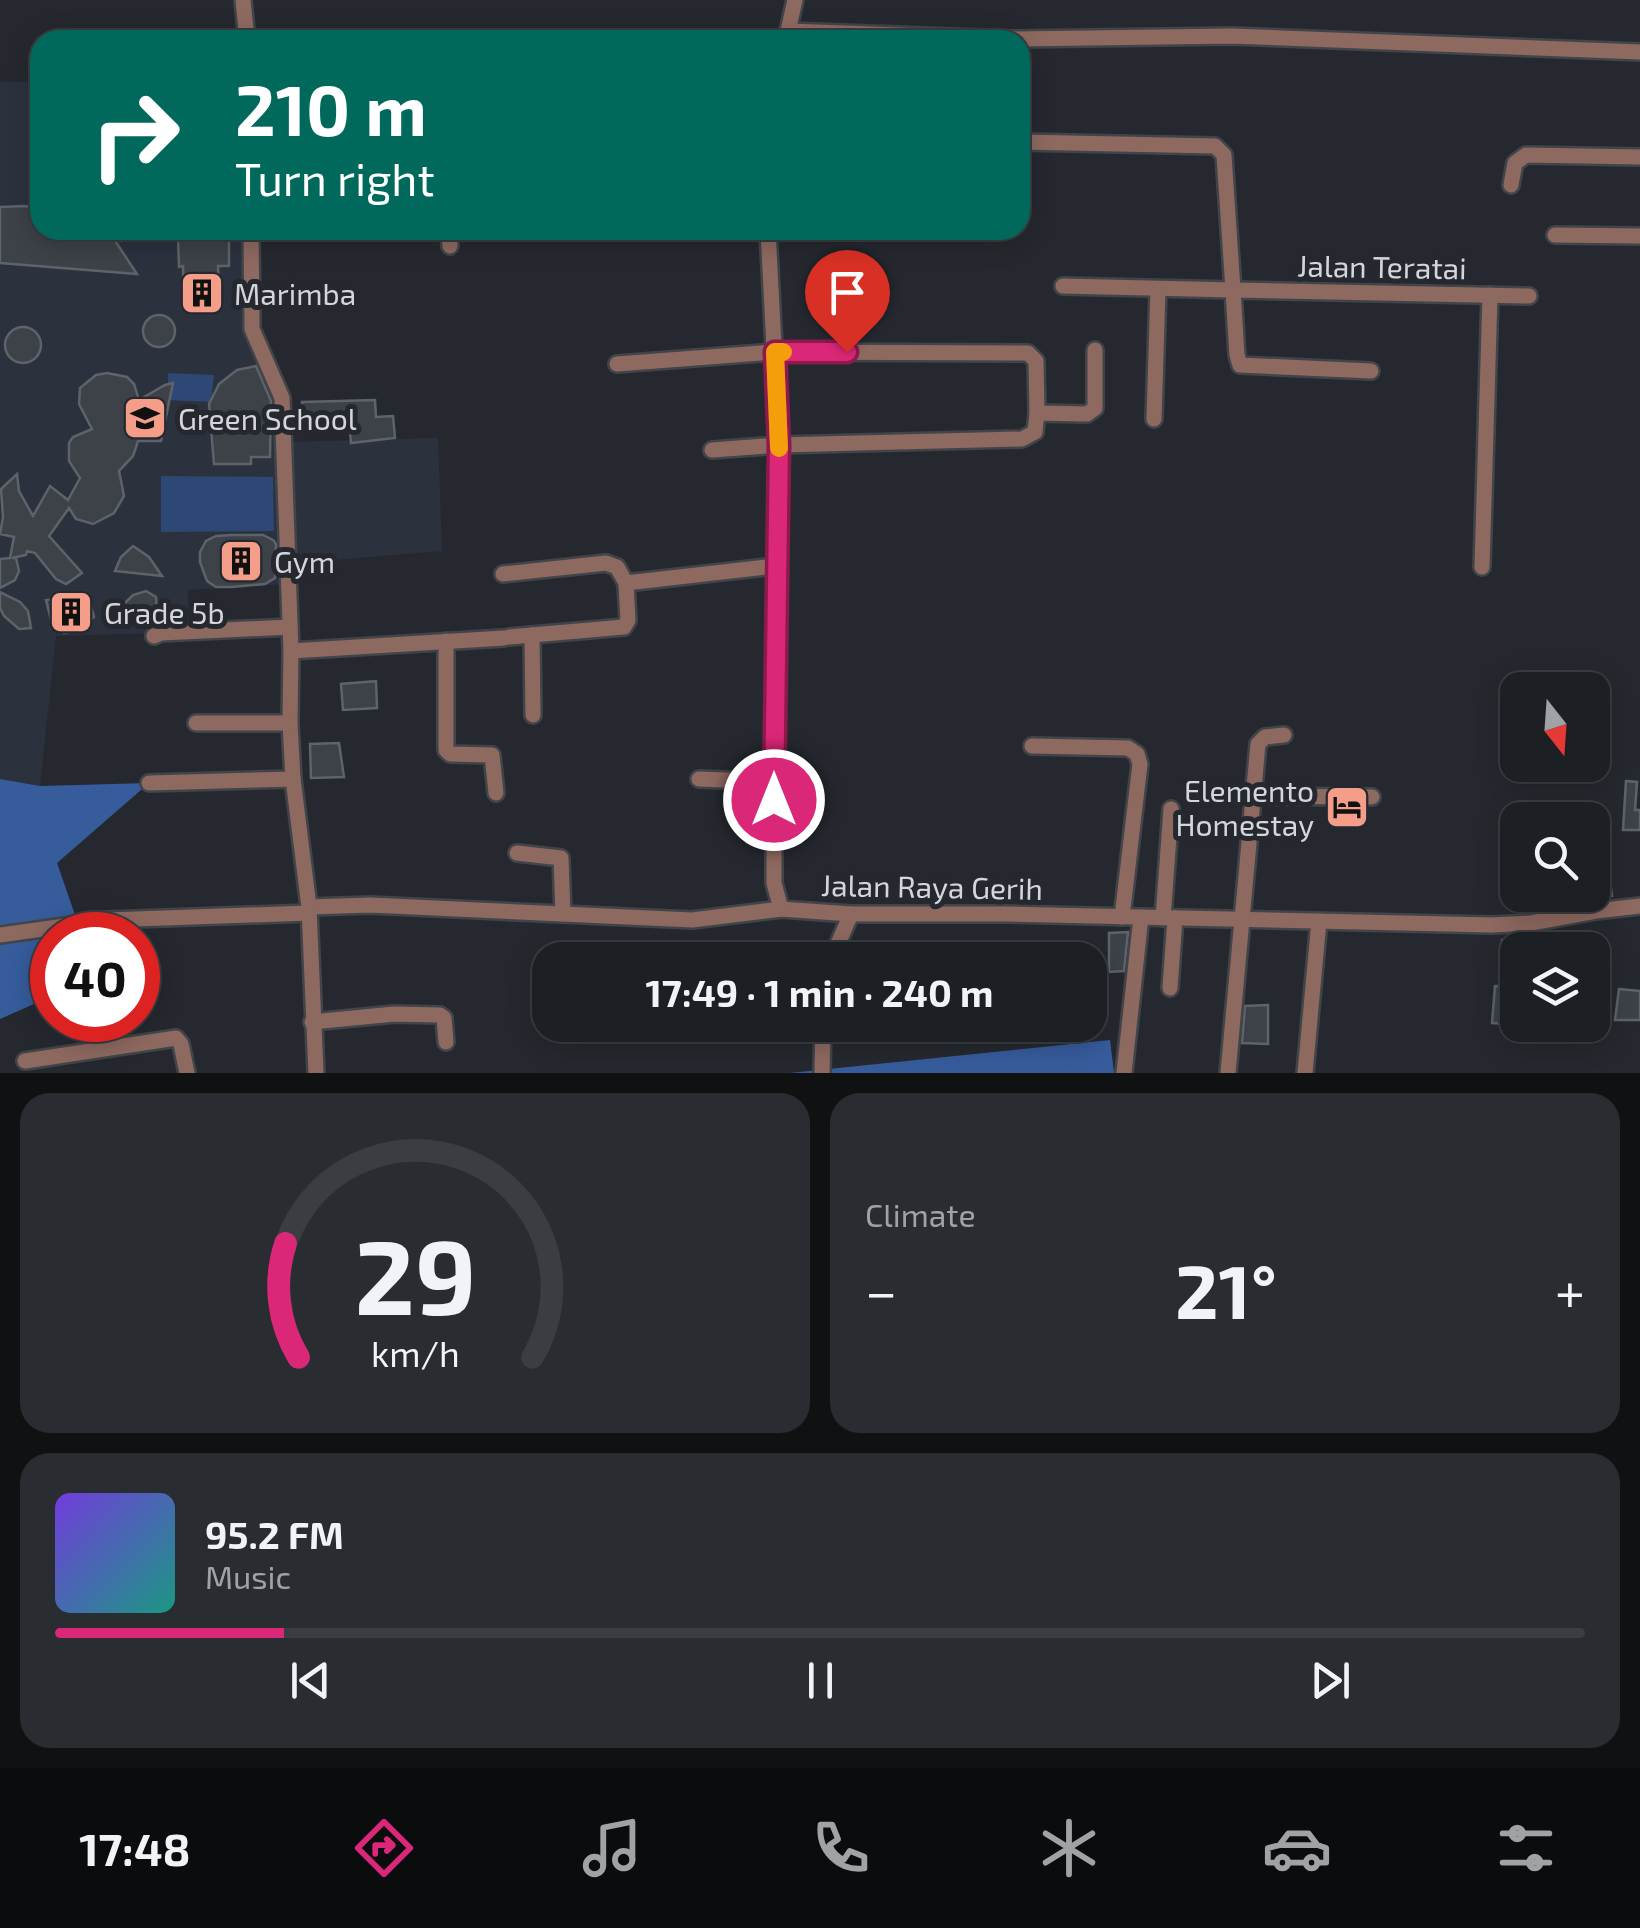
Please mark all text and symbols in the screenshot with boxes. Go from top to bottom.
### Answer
text: 210 m [235,66,427,150]
icon: right [70,70,200,200]
text: Turn right [235,151,435,205]
street label: Jalan Teratai [1297,247,1467,285]
pin [805,250,890,353]
icon: arrive [820,265,875,320]
building icon: Marimba [179,270,225,316]
place label: Marimba [234,275,356,311]
school or university icon: Green School [122,395,168,441]
place label: Green School [178,400,357,436]
building icon: Gym [218,538,264,584]
place label: Gym [274,543,335,579]
building icon: Grade 5b [48,589,94,635]
place label: Grade 5b [104,594,225,630]
north arrow [1500,672,1610,782]
map controls [1500,672,1610,1042]
position arrow [722,748,826,852]
place label: Elemento Homestay [1176,772,1314,842]
hotel icon: Elemento Homestay [1324,784,1370,830]
button: search [1500,802,1610,912]
street label: Jalan Raya Gerih [821,866,1043,906]
speed limit sign: 40 [30,912,160,1042]
button: layers [1500,932,1610,1042]
text: 17:49 · 1 min · 240 m [645,969,994,1015]
text: Climate [865,1195,976,1233]
text: 29 [354,1211,476,1336]
text: 21° [1175,1244,1277,1334]
text: − [865,1257,897,1323]
text: + [1555,1257,1585,1323]
text: km/h [371,1331,459,1374]
text: 95.2 FM [205,1511,344,1557]
text: Music [205,1557,291,1595]
icon: previous [283,1653,338,1708]
icon: pause [793,1653,848,1708]
icon: next [1303,1653,1358,1708]
icon: directions [349,1813,419,1883]
icon: music [577,1813,647,1883]
icon: phone [806,1813,876,1883]
icon: climate [1034,1813,1104,1883]
icon: car [1262,1813,1332,1883]
icon: filters [1491,1813,1561,1883]
text: 17:48 [79,1821,191,1875]

